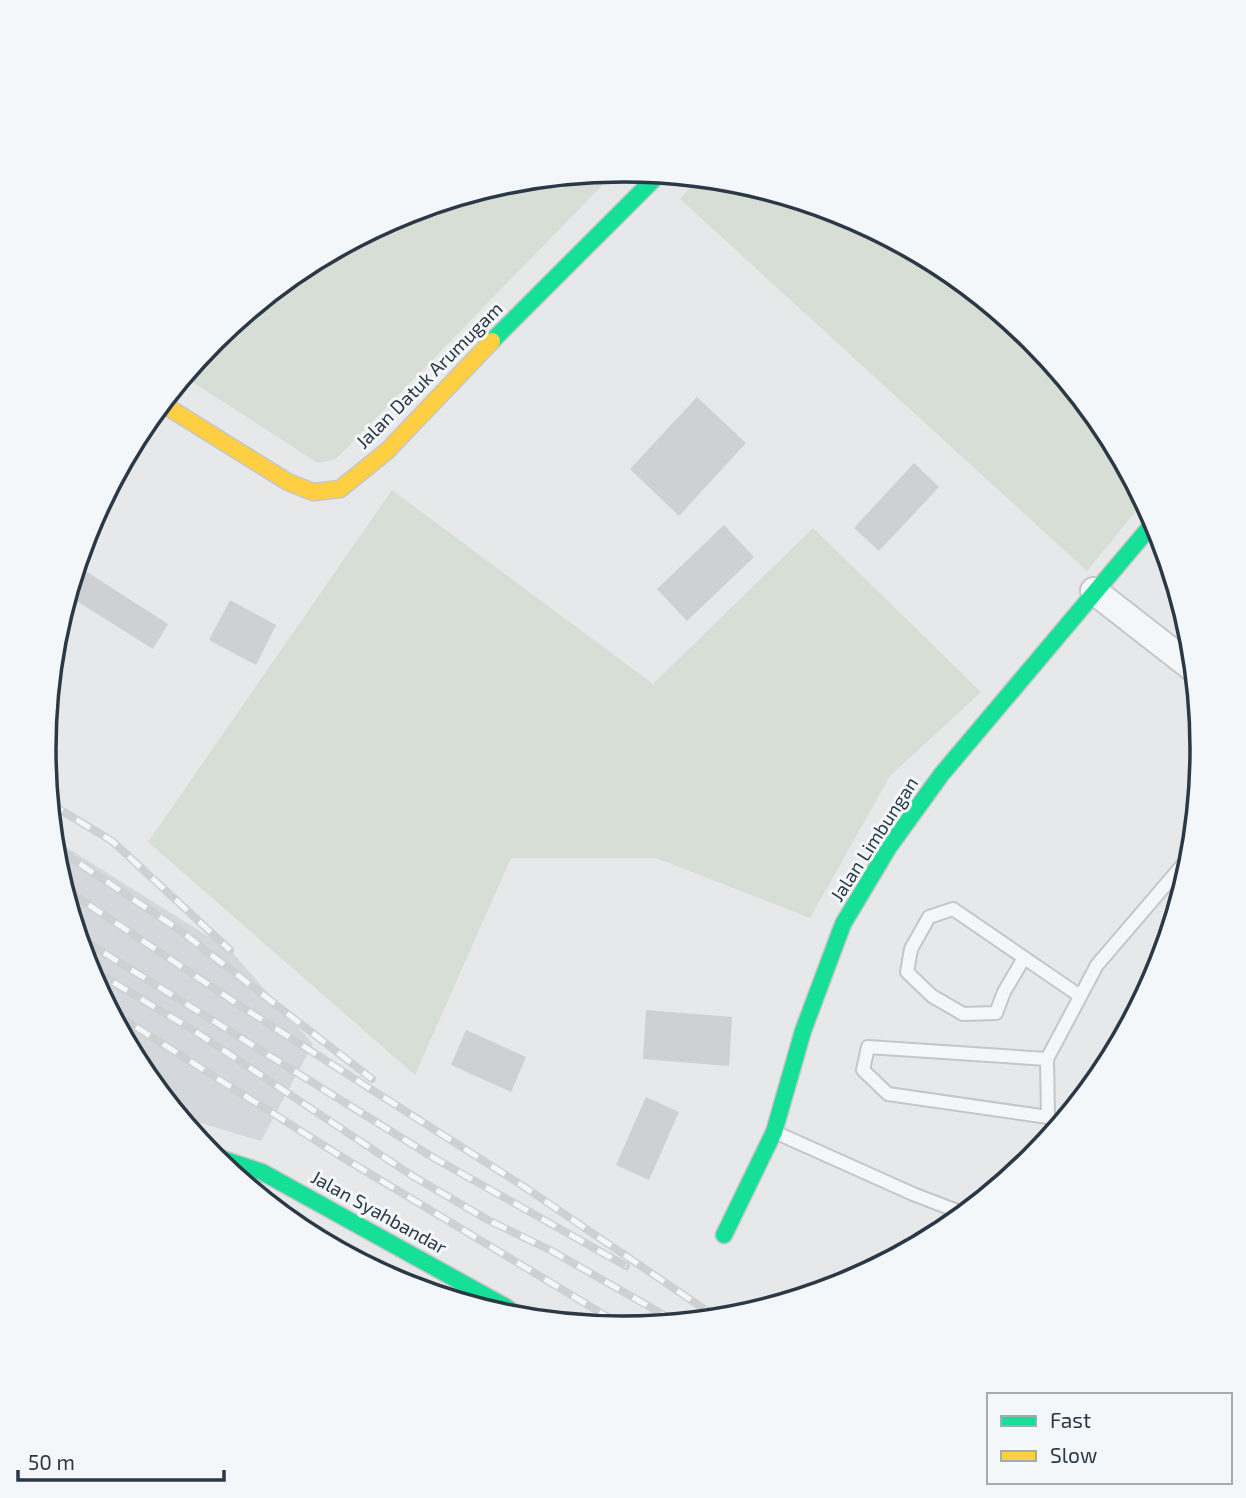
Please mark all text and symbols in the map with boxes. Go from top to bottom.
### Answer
street label: Jalan Datuk Arumugam [351,297,507,453]
street label: Jalan Limbungan [825,772,922,905]
street label: Jalan Syahbandar [307,1165,451,1259]
legend [987,1393,1232,1484]
text: Fast [1050,1407,1091,1432]
scale bar [18,1438,224,1482]
text: Slow [1050,1442,1097,1467]
text: 50 m [28,1449,75,1474]

